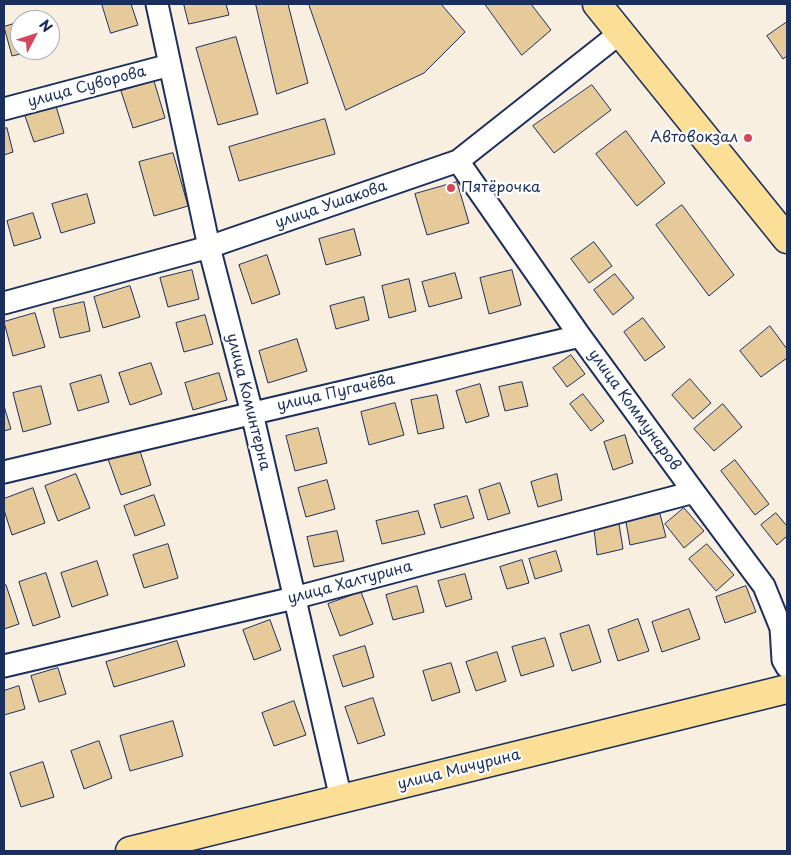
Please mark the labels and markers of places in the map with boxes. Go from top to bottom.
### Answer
place label: Автовокзал [650,129,738,147]
marker: Автовокзал [742,132,754,144]
place label: Пятёрочка [461,179,540,197]
marker: Пятёрочка [445,182,457,194]

